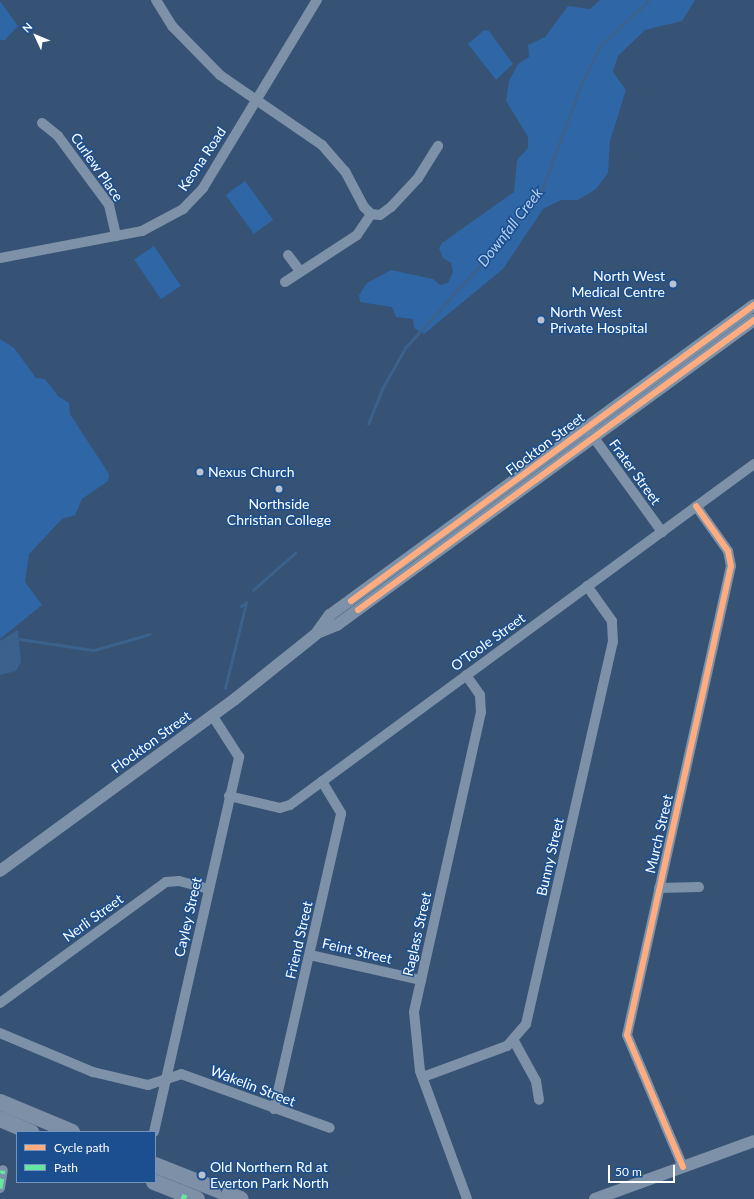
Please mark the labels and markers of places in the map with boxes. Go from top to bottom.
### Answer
place label: North West Medical Centre [572,268,665,300]
marker: North West Medical Centre [668,279,678,289]
place label: North West Private Hospital [550,304,648,336]
marker: North West Private Hospital [535,314,547,326]
place label: Nexus Church [208,464,294,480]
marker: Nexus Church [195,467,205,477]
marker: Northside Christian College [274,484,284,494]
place label: Northside Christian College [227,496,331,528]
place label: Old Northern Rd at Everton Park North [210,1159,329,1192]
marker: Old Northern Rd at Everton Park North [197,1170,207,1180]

